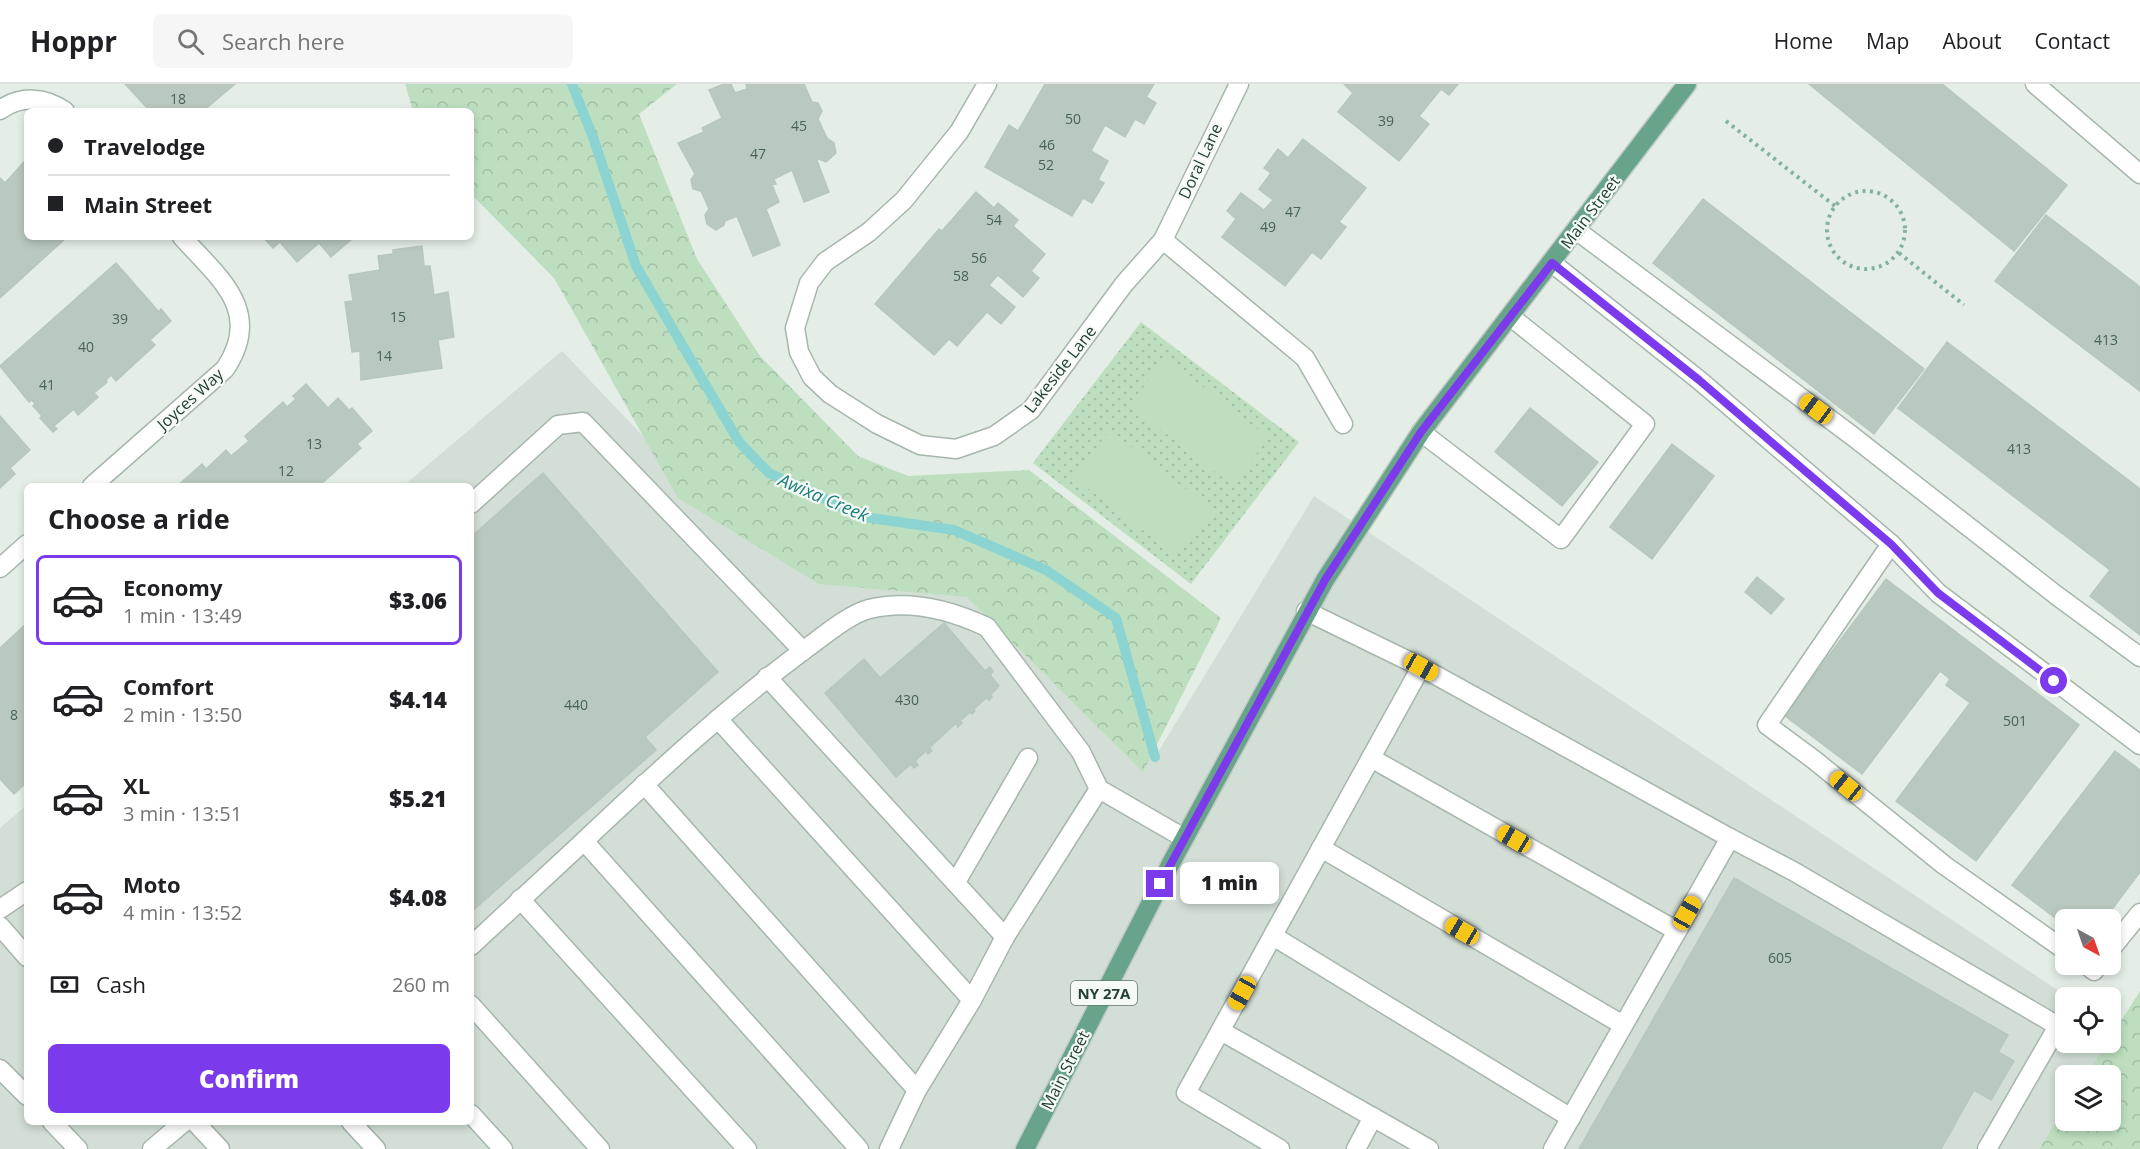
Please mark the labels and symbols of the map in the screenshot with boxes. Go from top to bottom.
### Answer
house number: 18 [170,89,186,108]
house number: 50 [1065,109,1081,128]
house number: 39 [1378,111,1394,130]
house number: 45 [791,116,807,135]
street label: Doral Lane [1173,120,1227,202]
house number: 46 [1039,135,1055,154]
house number: 47 [750,144,766,163]
house number: 52 [1038,155,1054,174]
street label: Main Street [1555,171,1625,253]
house number: 47 [1285,202,1301,221]
house number: 54 [986,210,1002,229]
house number: 49 [1260,217,1276,236]
house number: 56 [971,248,987,267]
house number: 58 [953,266,969,285]
house number: 15 [390,307,406,326]
house number: 39 [112,309,128,328]
street label: Lakeside Lane [1019,321,1101,417]
house number: 413 [2094,330,2118,349]
house number: 40 [78,337,94,356]
house number: 14 [376,346,392,365]
street label: Joyces Way [151,363,229,436]
house number: 41 [39,375,55,394]
car [1796,391,1836,427]
house number: 13 [306,434,322,453]
house number: 413 [2007,439,2031,458]
house number: 12 [278,461,294,480]
water label: Awixa Creek [774,467,874,527]
car [1401,650,1441,684]
route start [2040,667,2067,694]
house number: 430 [895,690,919,709]
house number: 440 [564,695,588,714]
house number: 8 [10,705,18,724]
house number: 501 [2003,711,2027,730]
car [1826,768,1866,804]
car [1494,822,1534,856]
callout: 1 min [1181,863,1280,905]
route end [1146,870,1173,897]
car [1670,893,1704,933]
north arrow [2055,909,2121,975]
car [1442,914,1482,948]
house number: 605 [1768,948,1792,967]
car [1225,973,1259,1013]
road number: NY 27A [1071,981,1137,1005]
street label: Main Street [1036,1026,1094,1113]

